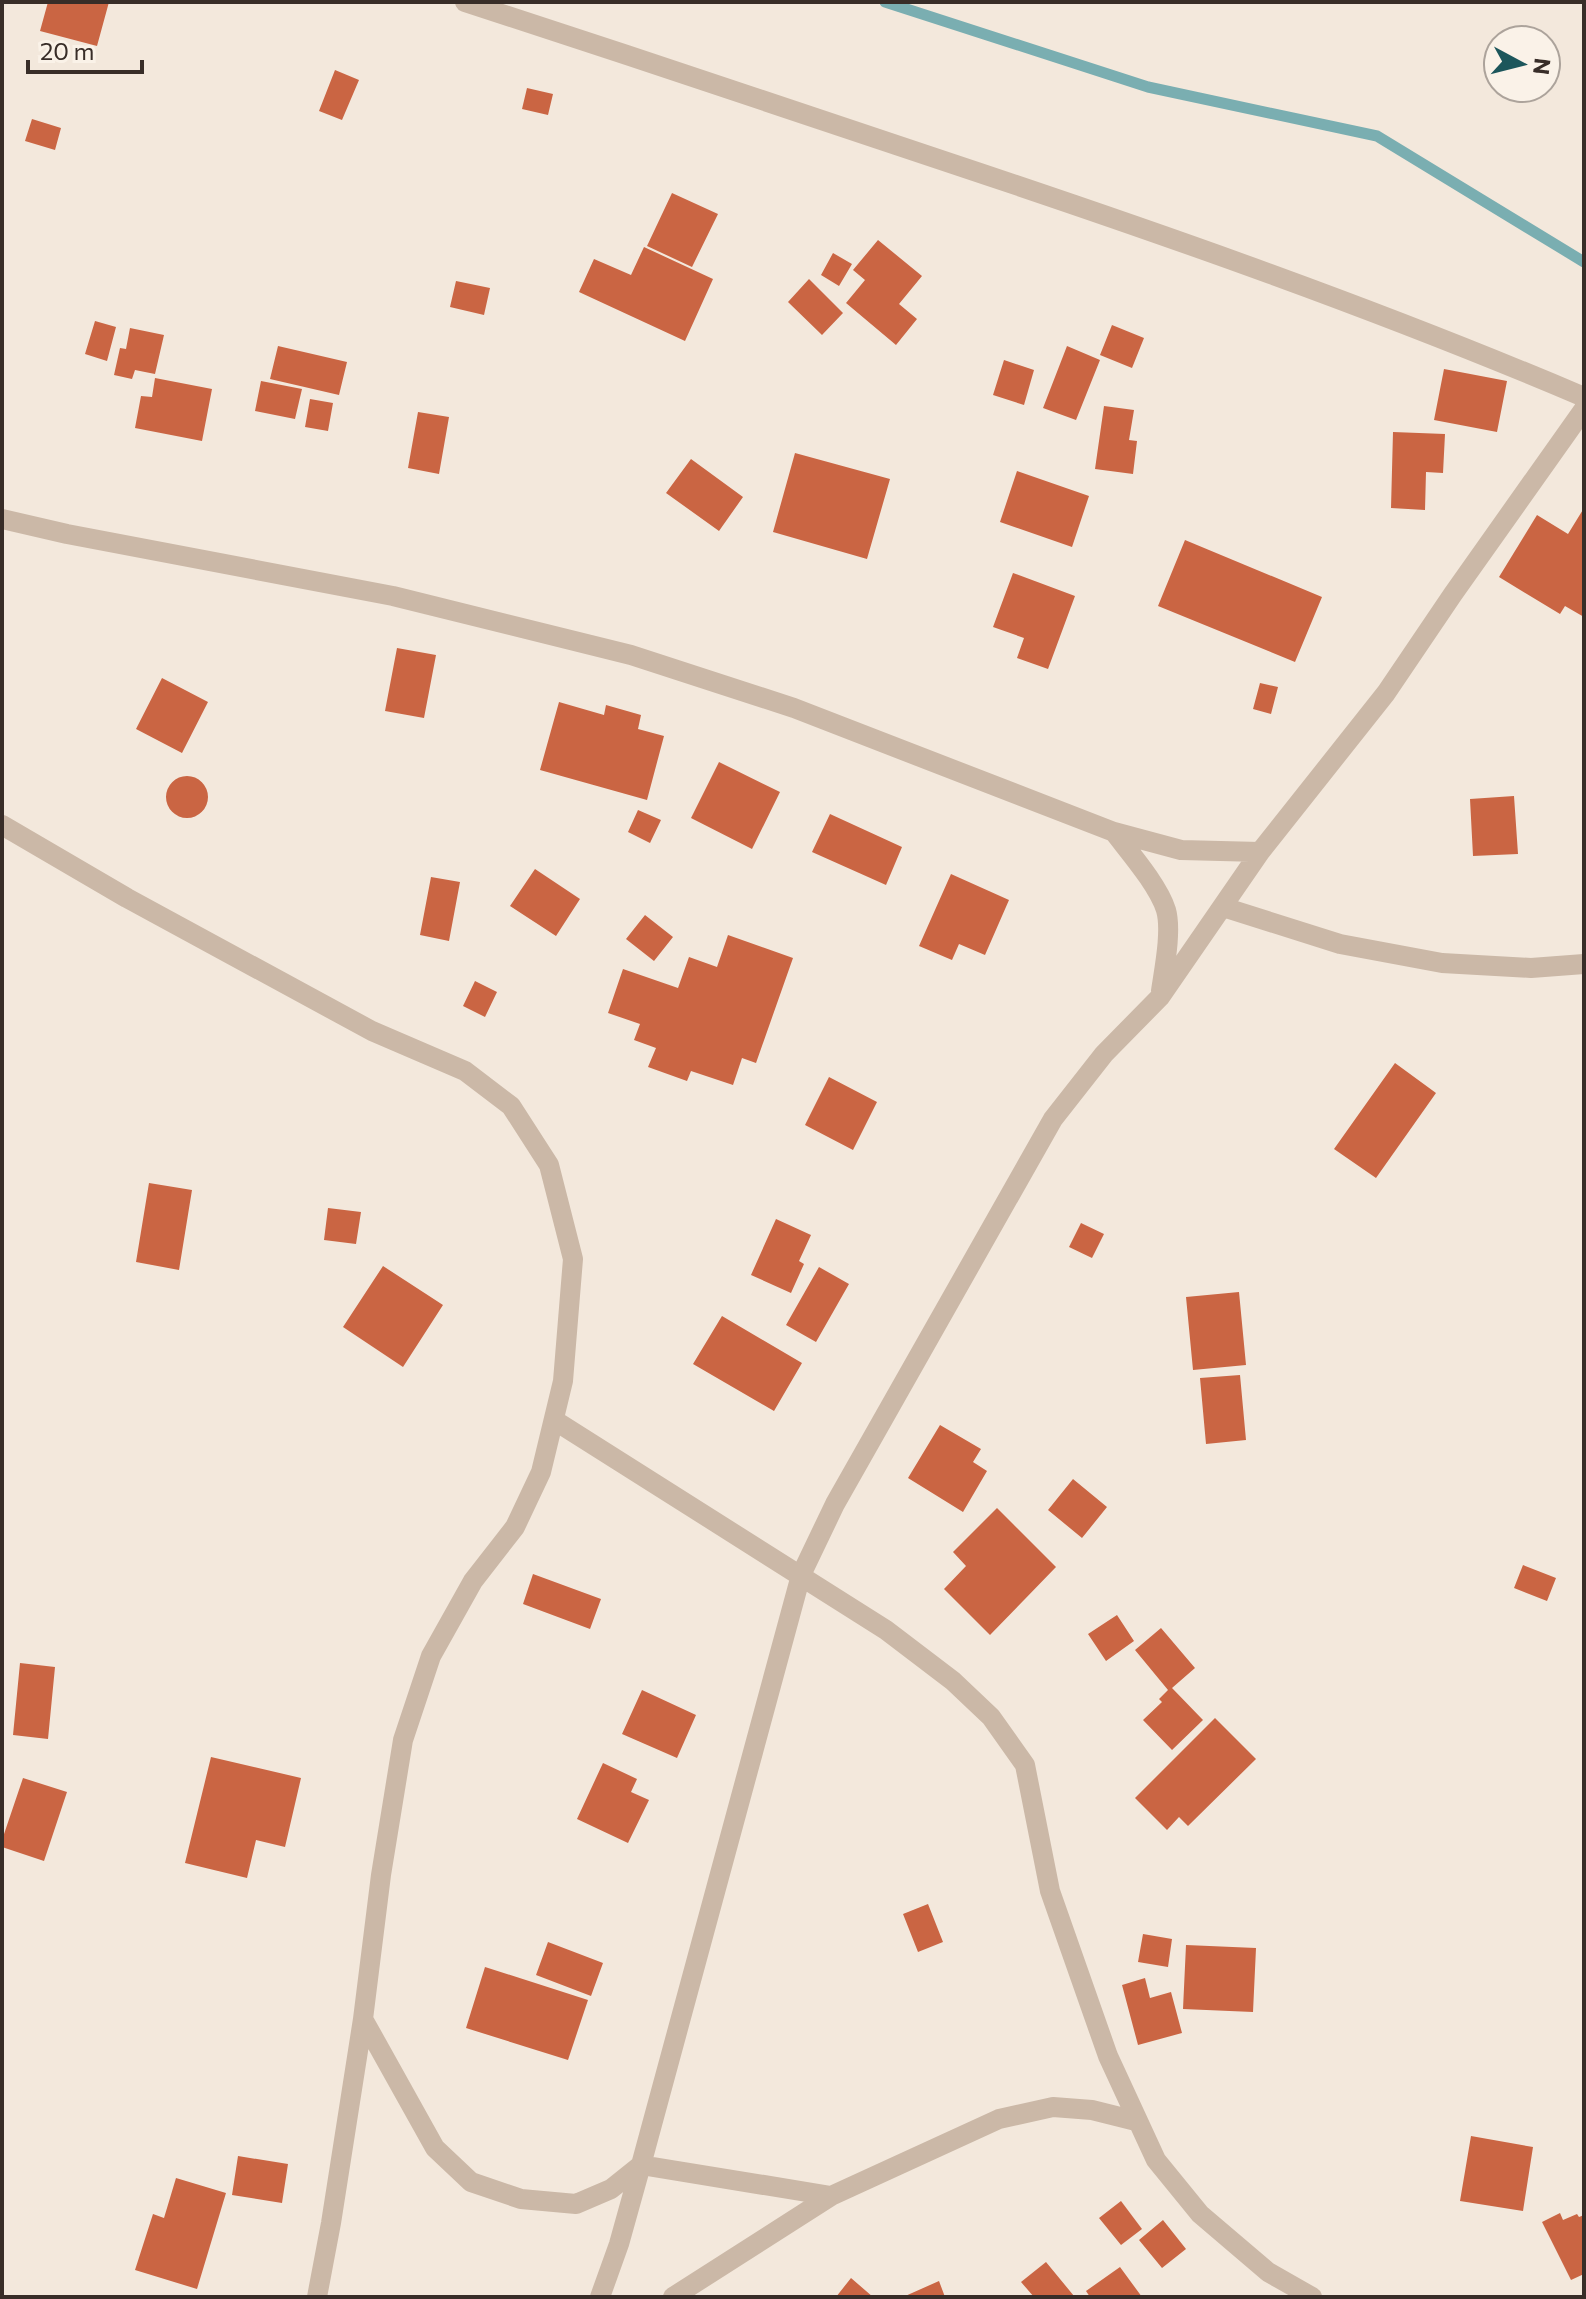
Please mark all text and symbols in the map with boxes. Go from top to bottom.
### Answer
scale bar [28,24,142,74]
north arrow [1482,24,1562,104]
text: 20 m [40,36,94,65]
text: N [1528,57,1557,76]

